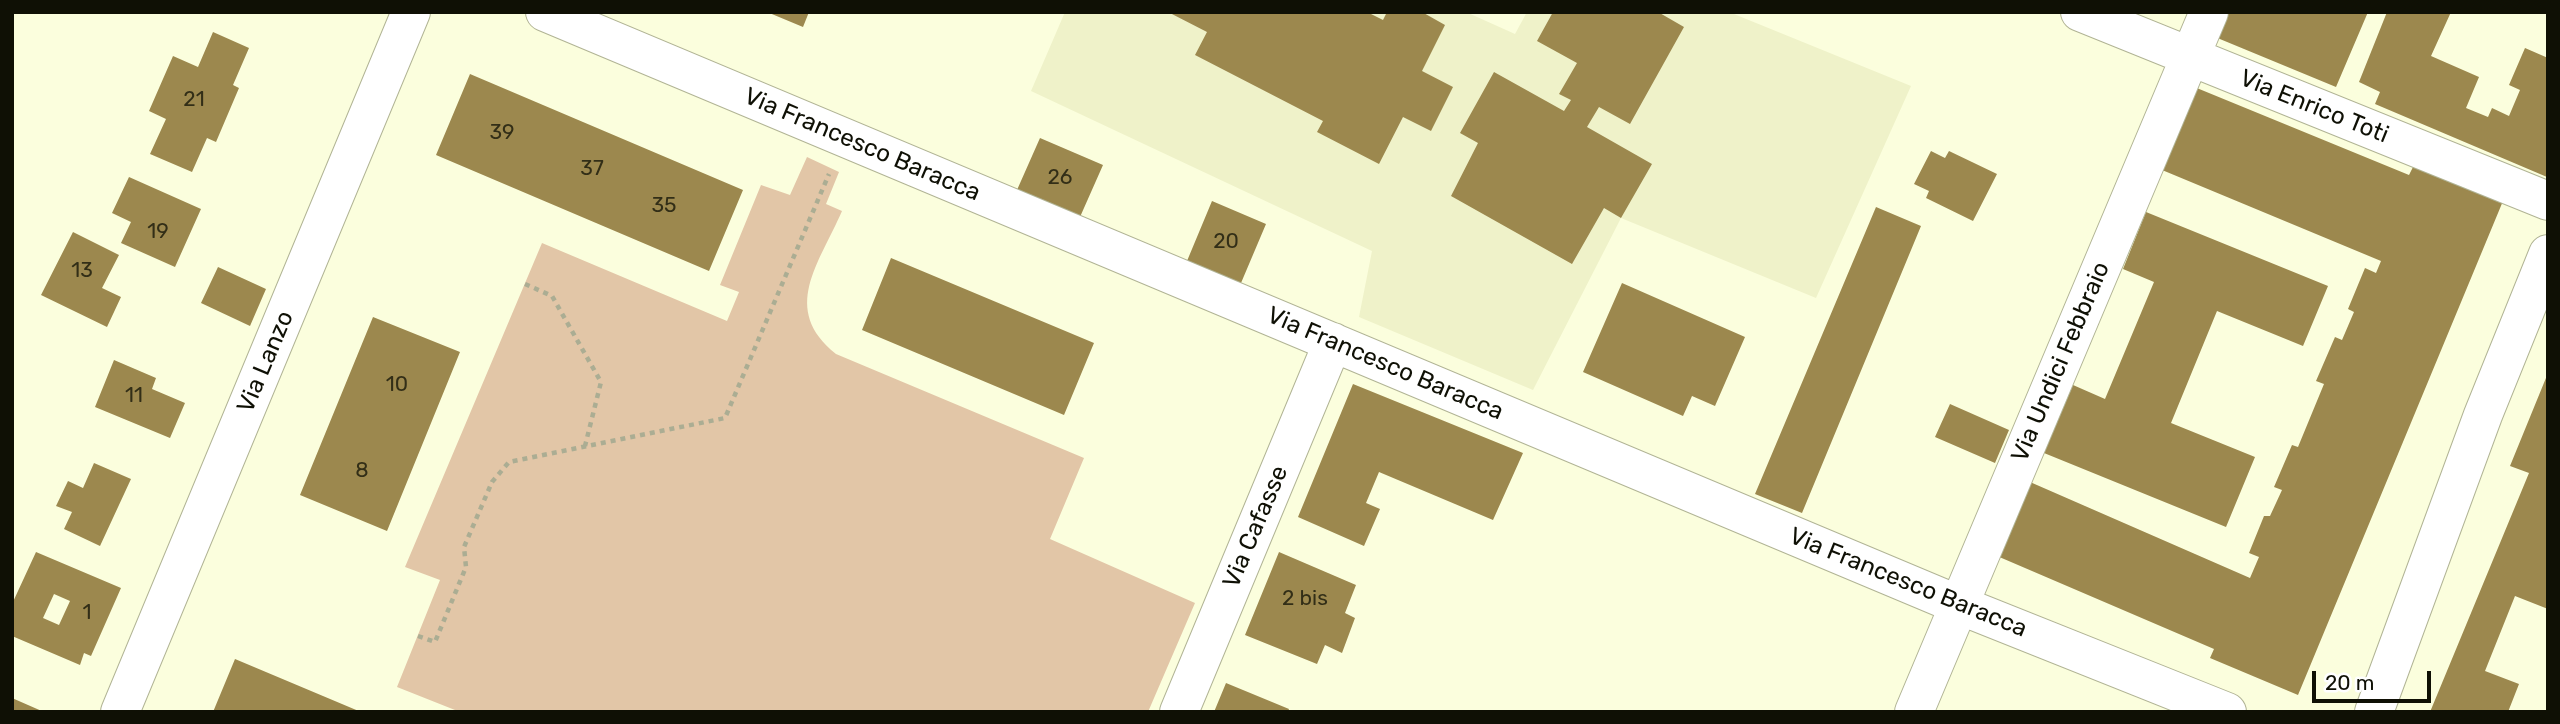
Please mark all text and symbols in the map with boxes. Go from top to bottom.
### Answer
street label: Via Enrico Toti [2235,64,2393,150]
street label: Via Francesco Baracca [739,82,985,208]
house number: 21 [183,87,205,113]
house number: 39 [489,120,515,146]
house number: 37 [580,156,604,182]
house number: 26 [1048,165,1072,191]
house number: 35 [651,193,677,219]
house number: 19 [147,219,169,245]
house number: 20 [1213,229,1239,255]
house number: 13 [71,258,93,284]
street label: Via Undici Febbraio [2006,258,2116,466]
street label: Via Francesco Baracca [1262,301,1508,427]
street label: Via Lanzo [232,307,300,417]
house number: 10 [386,372,408,398]
house number: 11 [125,383,143,409]
house number: 8 [355,458,369,484]
street label: Via Cafasse [1217,462,1295,592]
street label: Via Francesco Baracca [1785,522,2031,644]
house number: 2 bis [1282,586,1328,612]
house number: 1 [83,600,91,626]
scale bar [2315,658,2434,702]
text: 20 m [2325,670,2374,695]

